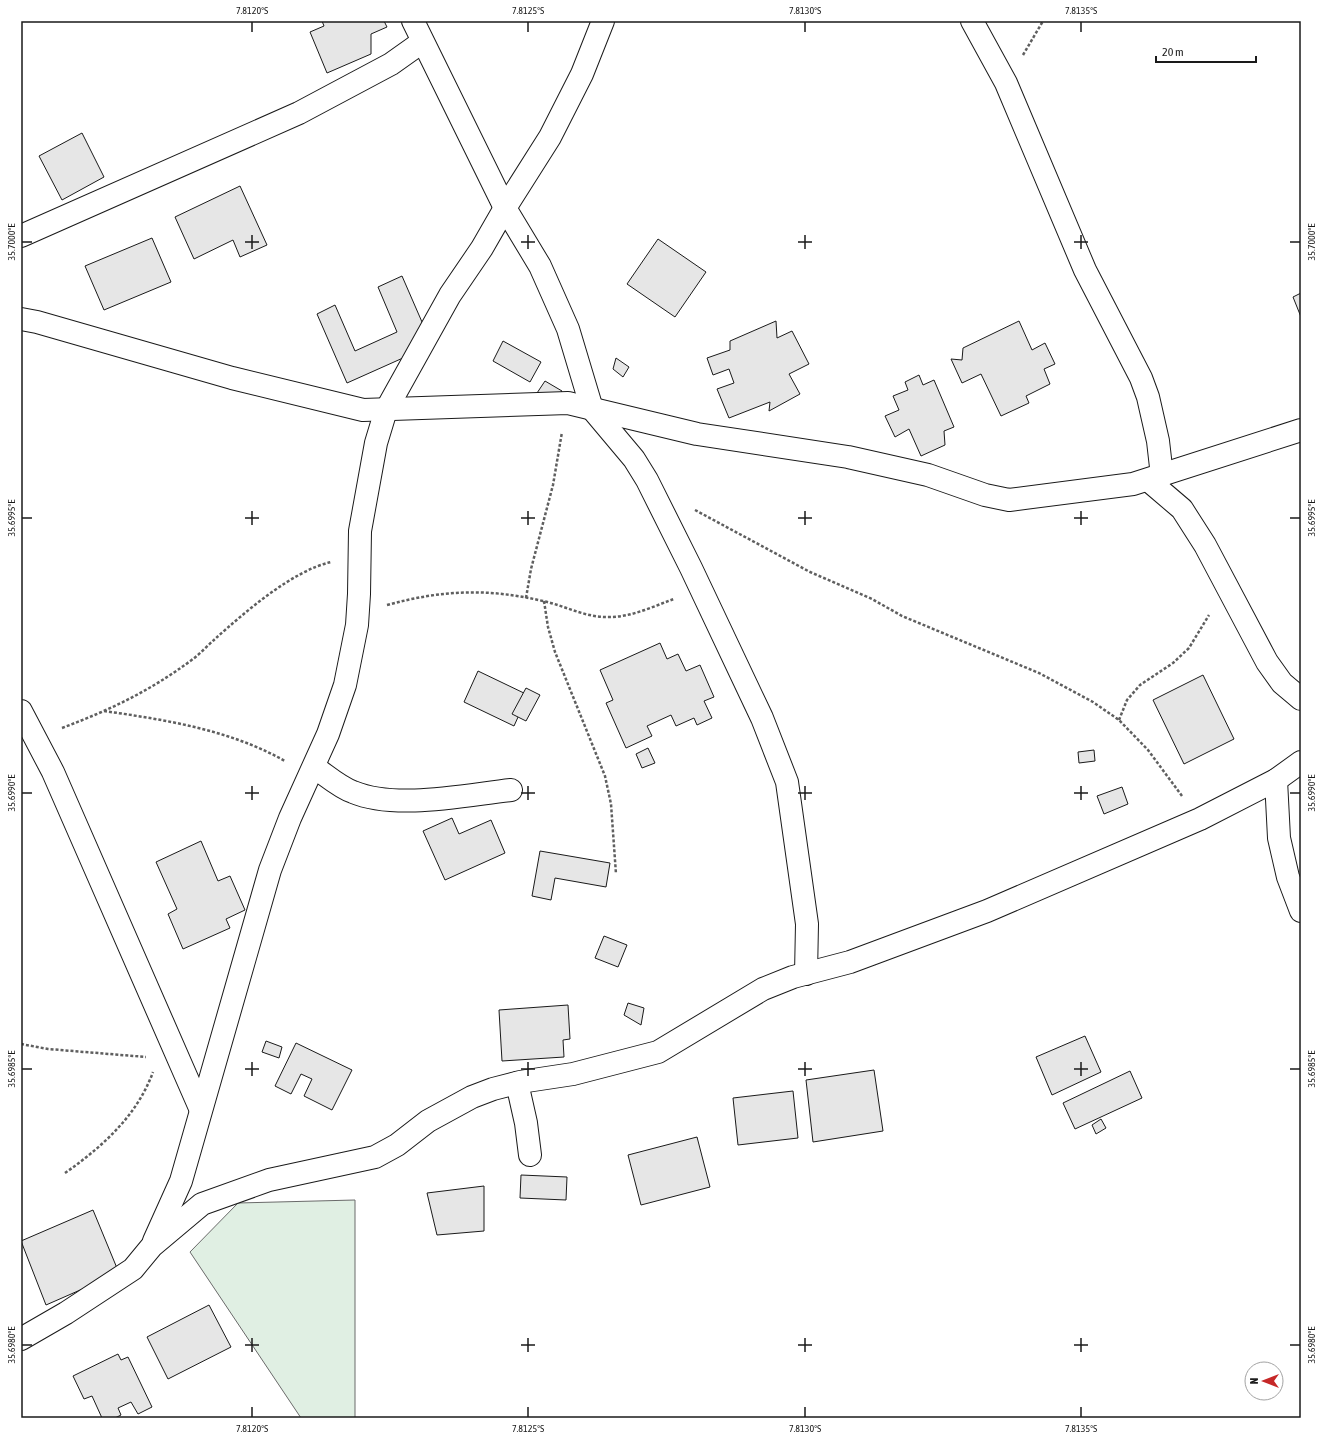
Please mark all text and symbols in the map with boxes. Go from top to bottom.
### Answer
text: 7.8120°S [236,5,268,16]
text: 7.8125°S [512,5,544,16]
text: 7.8130°S [789,5,821,16]
text: 7.8135°S [1065,5,1097,16]
scale bar [1156,38,1256,64]
text: 20 m [1162,45,1184,59]
text: 35.7000°E [6,223,17,261]
text: 35.7000°E [1306,223,1317,261]
text: 35.6995°E [6,499,17,537]
text: 35.6995°E [1306,499,1317,537]
text: 35.6990°E [6,774,17,812]
text: 35.6990°E [1306,774,1317,812]
text: 35.6985°E [6,1050,17,1088]
text: 35.6985°E [1306,1050,1317,1088]
text: 35.6980°E [6,1326,17,1364]
text: 35.6980°E [1306,1326,1317,1364]
north arrow [1244,1361,1284,1401]
text: N [1248,1378,1260,1384]
text: 7.8120°S [236,1423,268,1434]
text: 7.8125°S [512,1423,544,1434]
text: 7.8130°S [789,1423,821,1434]
text: 7.8135°S [1065,1423,1097,1434]

